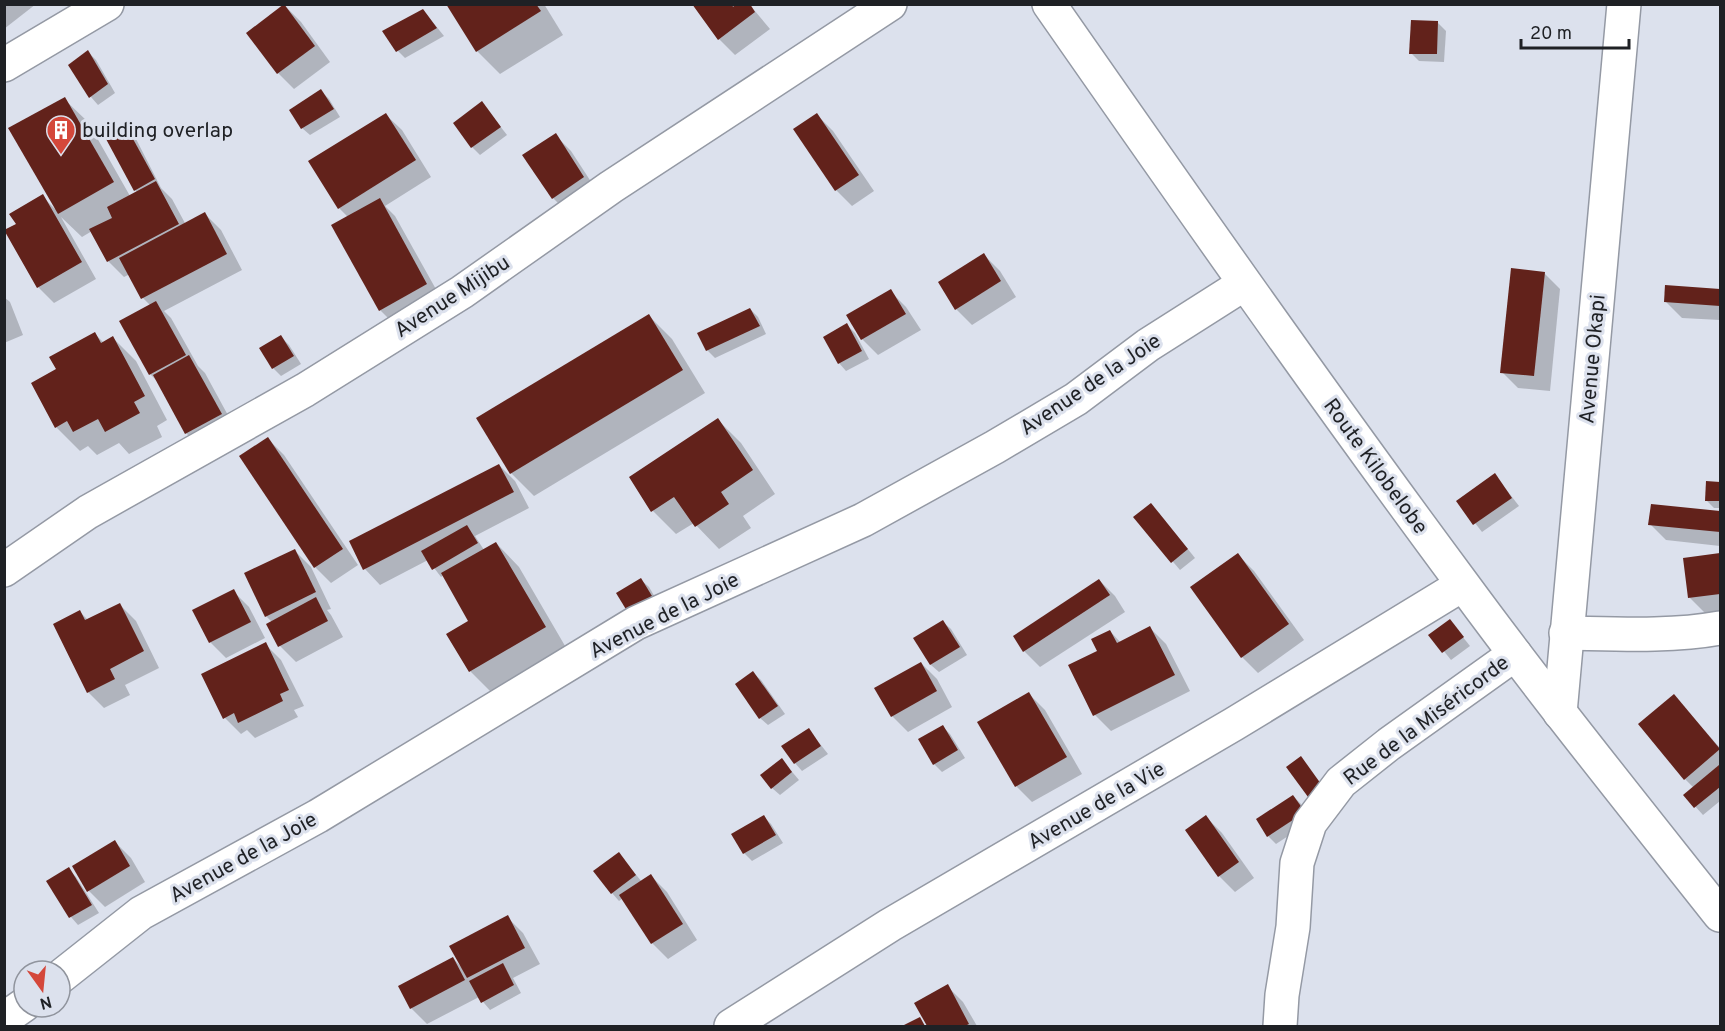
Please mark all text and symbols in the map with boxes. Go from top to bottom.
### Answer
scale bar [1521,12,1629,50]
text: 20 m [1530,23,1572,46]
building icon: building overlap [45,114,77,156]
place label: building overlap [82,118,233,145]
street label: Avenue Mijibu [390,250,516,345]
street label: Avenue Okapi [1574,293,1613,425]
street label: Avenue de la Joie [1015,328,1167,442]
street label: Route Kilobelobe [1316,394,1433,540]
street label: Avenue de la Joie [585,567,744,666]
street label: Rue de la Miséricorde [1339,650,1515,792]
street label: Avenue de la Vie [1023,756,1170,857]
street label: Avenue de la Joie [165,807,322,910]
north arrow [12,959,72,1019]
text: N [37,990,54,1013]

